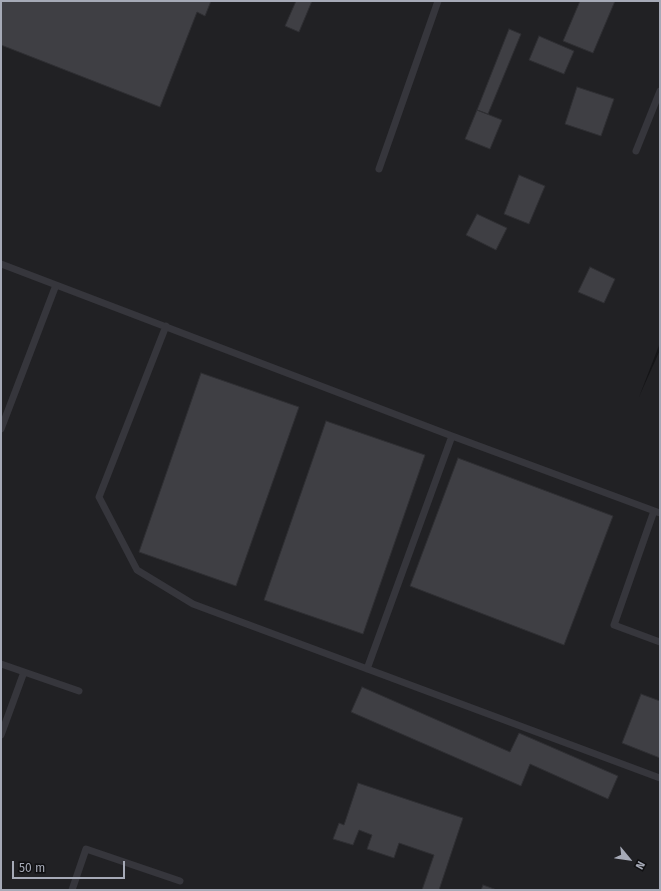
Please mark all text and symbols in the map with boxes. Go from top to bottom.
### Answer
north arrow [609,839,649,879]
scale bar [14,853,127,879]
text: N [632,859,647,871]
text: 50 m [19,861,45,875]

